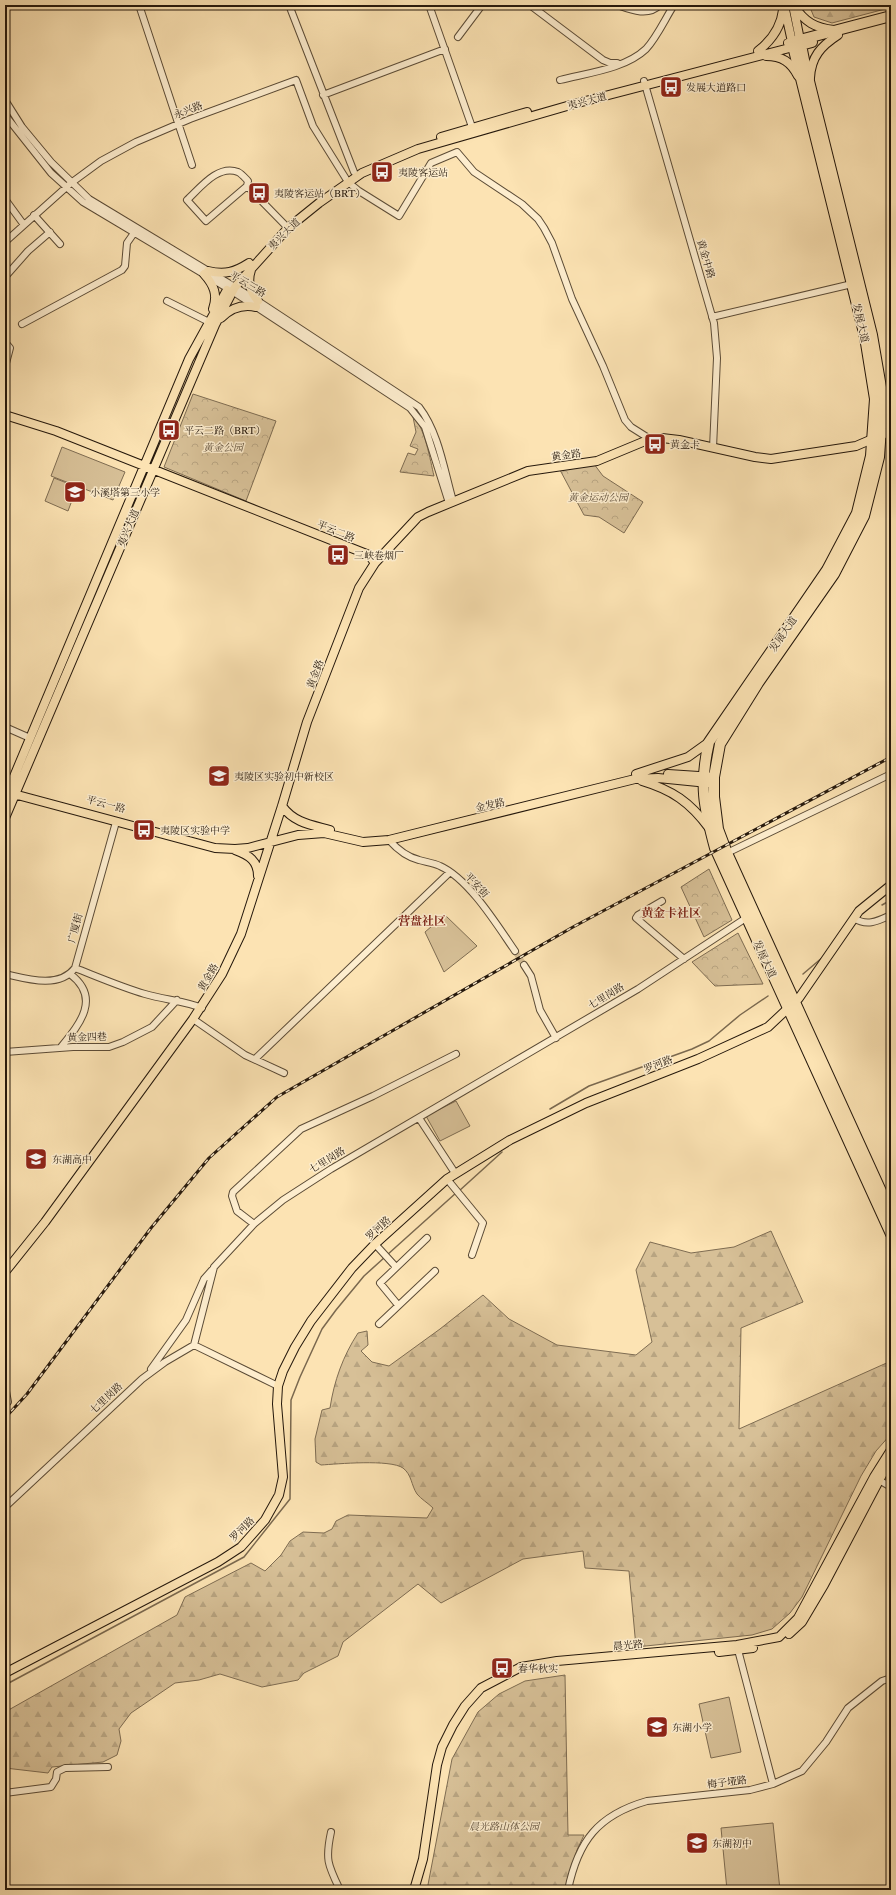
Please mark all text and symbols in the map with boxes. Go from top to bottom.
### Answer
bus stop icon: 发展大道路口 [658,74,684,100]
place label: 发展大道路口 [686,81,746,94]
street label: 夷兴大道 [566,90,608,112]
street label: 永兴路 [172,99,204,121]
bus stop icon: 夷陵客运站 [369,159,395,185]
place label: 夷陵客运站 [398,166,448,179]
bus stop icon: 夷陵客运站（BRT） [246,180,272,206]
place label: 夷陵客运站（BRT） [274,187,366,200]
street label: 夷兴大道 [265,215,303,253]
street label: 黄金中路 [694,238,718,280]
street label: 平云三路 [228,268,268,300]
street label: 发展大道 [850,302,872,344]
bus stop icon: 平云二路（BRT） [156,417,182,443]
place label: 平云二路（BRT） [184,424,266,437]
bus stop icon: 黄金卡 [642,431,668,457]
place label: 黄金卡 [670,438,700,451]
park label: 黄金公园 [203,441,245,454]
street label: 黄金路 [550,446,582,464]
school or university icon: 小溪塔第三小学 [62,479,88,505]
place label: 小溪塔第三小学 [90,486,160,499]
park label: 黄金运动公园 [568,491,630,504]
street label: 夷兴大道 [114,507,142,549]
street label: 平云二路 [315,517,357,545]
bus stop icon: 三峡卷烟厂 [325,542,351,568]
place label: 三峡卷烟厂 [354,549,404,562]
street label: 发展大道 [766,614,800,654]
street label: 黄金路 [304,658,326,690]
school or university icon: 夷陵区实验初中新校区 [206,763,232,789]
place label: 夷陵区实验初中新校区 [234,770,334,783]
street label: 平云一路 [85,793,127,815]
street label: 金发路 [474,795,506,815]
bus stop icon: 夷陵区实验中学 [131,817,157,843]
place label: 夷陵区实验中学 [160,824,230,837]
street label: 平安街 [462,870,492,900]
district label: 黄金卡社区 [641,905,701,920]
street label: 广厦街 [65,912,85,944]
district label: 营盘社区 [398,913,446,928]
street label: 发展大道 [751,938,779,980]
street label: 黄金路 [195,961,221,993]
street label: 七里岗路 [586,980,626,1012]
street label: 黄金四巷 [67,1030,107,1044]
street label: 罗河路 [642,1053,674,1075]
street label: 七里岗路 [307,1144,347,1176]
school or university icon: 东湖高中 [23,1146,49,1172]
place label: 东湖高中 [52,1153,92,1166]
street label: 罗河路 [363,1213,393,1243]
street label: 七里岗路 [87,1380,125,1416]
street label: 罗河路 [227,1514,257,1544]
street label: 晨光路 [612,1637,644,1653]
bus stop icon: 春华秋实 [489,1655,515,1681]
place label: 春华秋实 [518,1662,558,1675]
school or university icon: 东湖小学 [644,1714,670,1740]
place label: 东湖小学 [672,1721,712,1734]
street label: 梅子垭路 [706,1773,748,1791]
park label: 晨光路山体公园 [469,1820,541,1833]
school or university icon: 东湖初中 [684,1830,710,1856]
place label: 东湖初中 [712,1837,752,1850]

